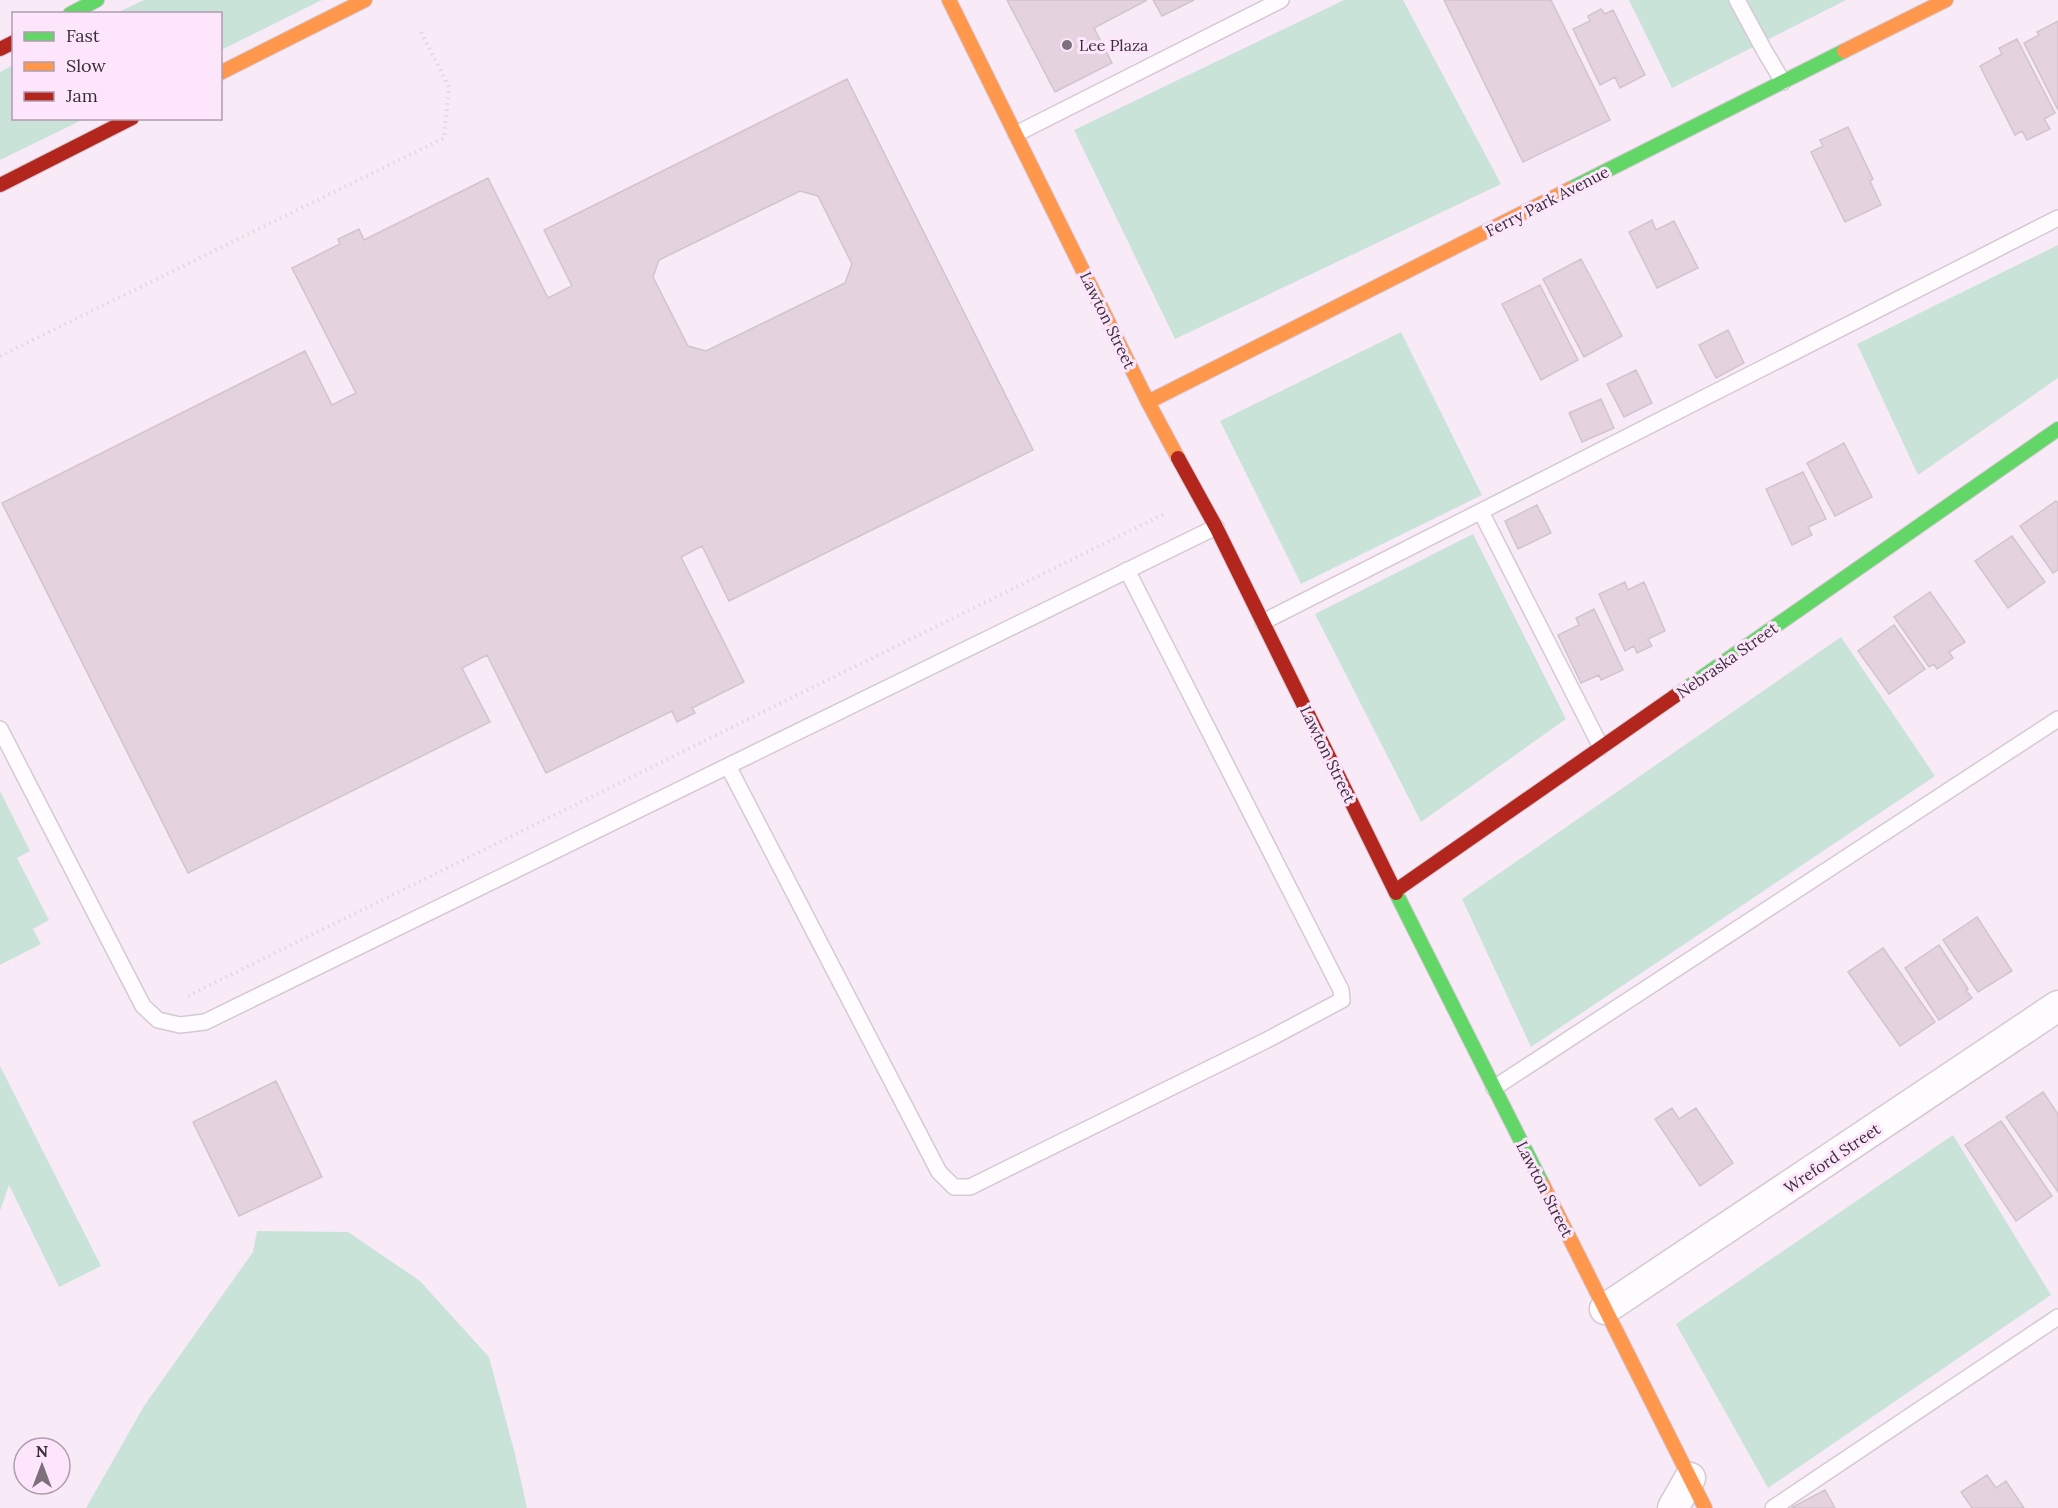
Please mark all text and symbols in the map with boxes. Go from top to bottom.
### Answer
legend [12,12,222,120]
text: Fast [66,24,100,47]
place label: Lee Plaza [1079,35,1148,55]
marker: Lee Plaza [1060,38,1074,52]
text: Slow [66,54,106,77]
text: Jam [65,84,98,107]
street label: Ferry Park Avenue [1482,161,1612,241]
street label: Lawton Street [1076,268,1140,372]
street label: Nebraska Street [1673,617,1782,702]
street label: Lawton Street [1296,702,1360,806]
street label: Wreford Street [1780,1118,1885,1198]
street label: Lawton Street [1512,1138,1578,1241]
north arrow [12,1436,72,1496]
text: N [36,1441,48,1461]

